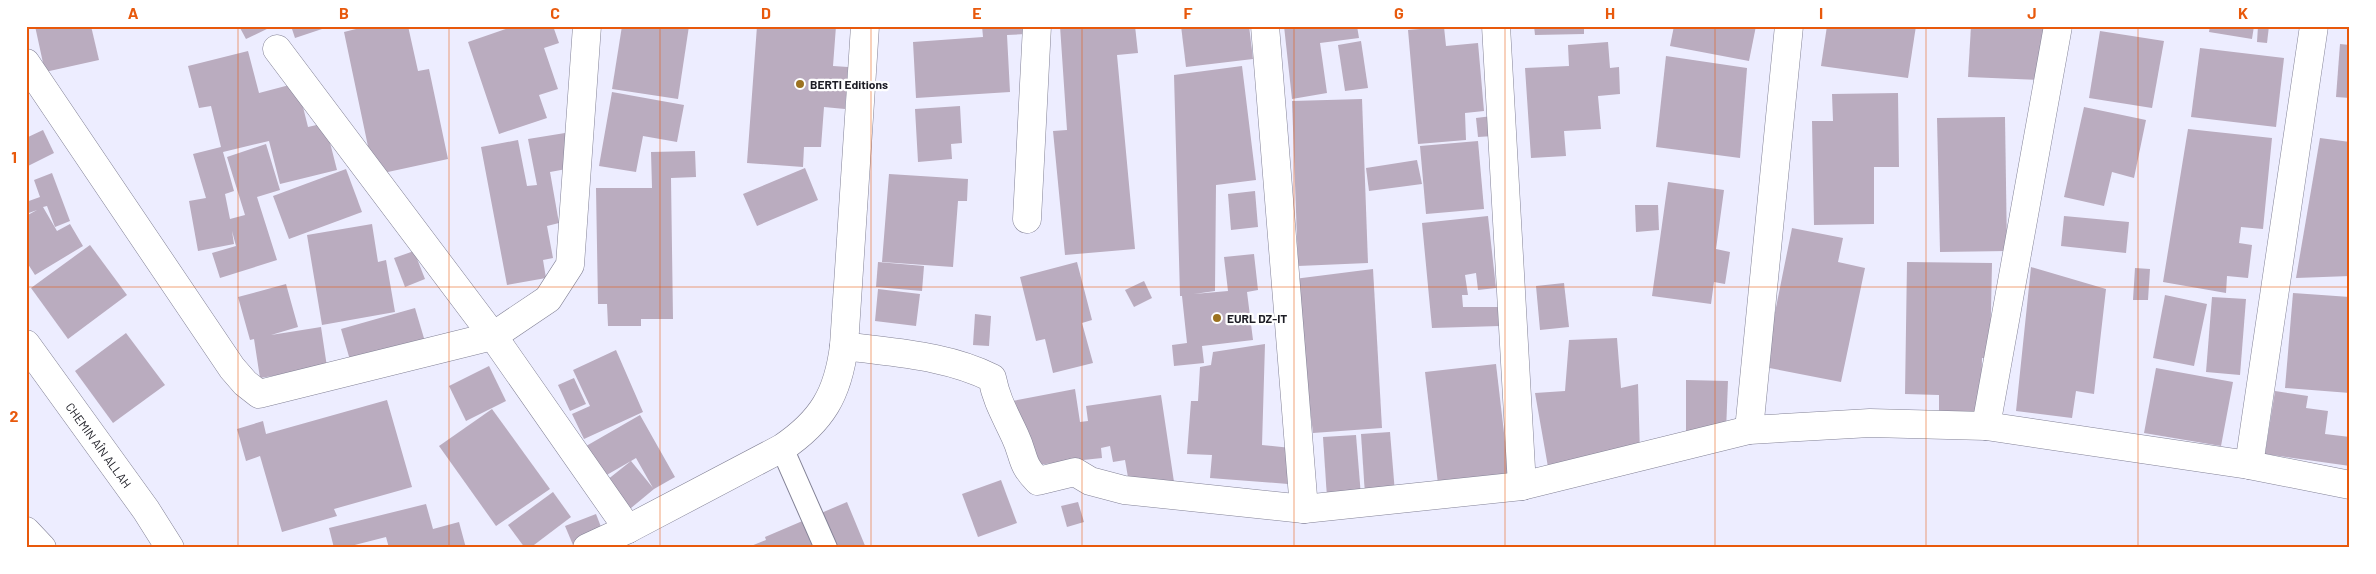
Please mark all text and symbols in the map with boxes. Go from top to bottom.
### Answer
text: A [128,3,139,22]
text: B [339,3,349,22]
text: C [550,3,560,22]
text: D [761,3,771,22]
text: E [972,3,982,22]
text: F [1184,3,1193,22]
text: G [1394,3,1404,22]
text: H [1605,3,1615,22]
text: I [1819,3,1823,22]
text: J [2027,3,2037,22]
text: K [2238,3,2248,22]
place label: BERTI Editions [810,77,888,91]
marker: BERTI Editions [794,78,806,90]
text: 1 [11,147,17,166]
place label: EURL DZ-IT [1227,311,1287,325]
marker: EURL DZ-IT [1211,312,1223,324]
street label: CHEMIN AÎN ALLAH [63,400,135,490]
text: 2 [10,406,19,425]

